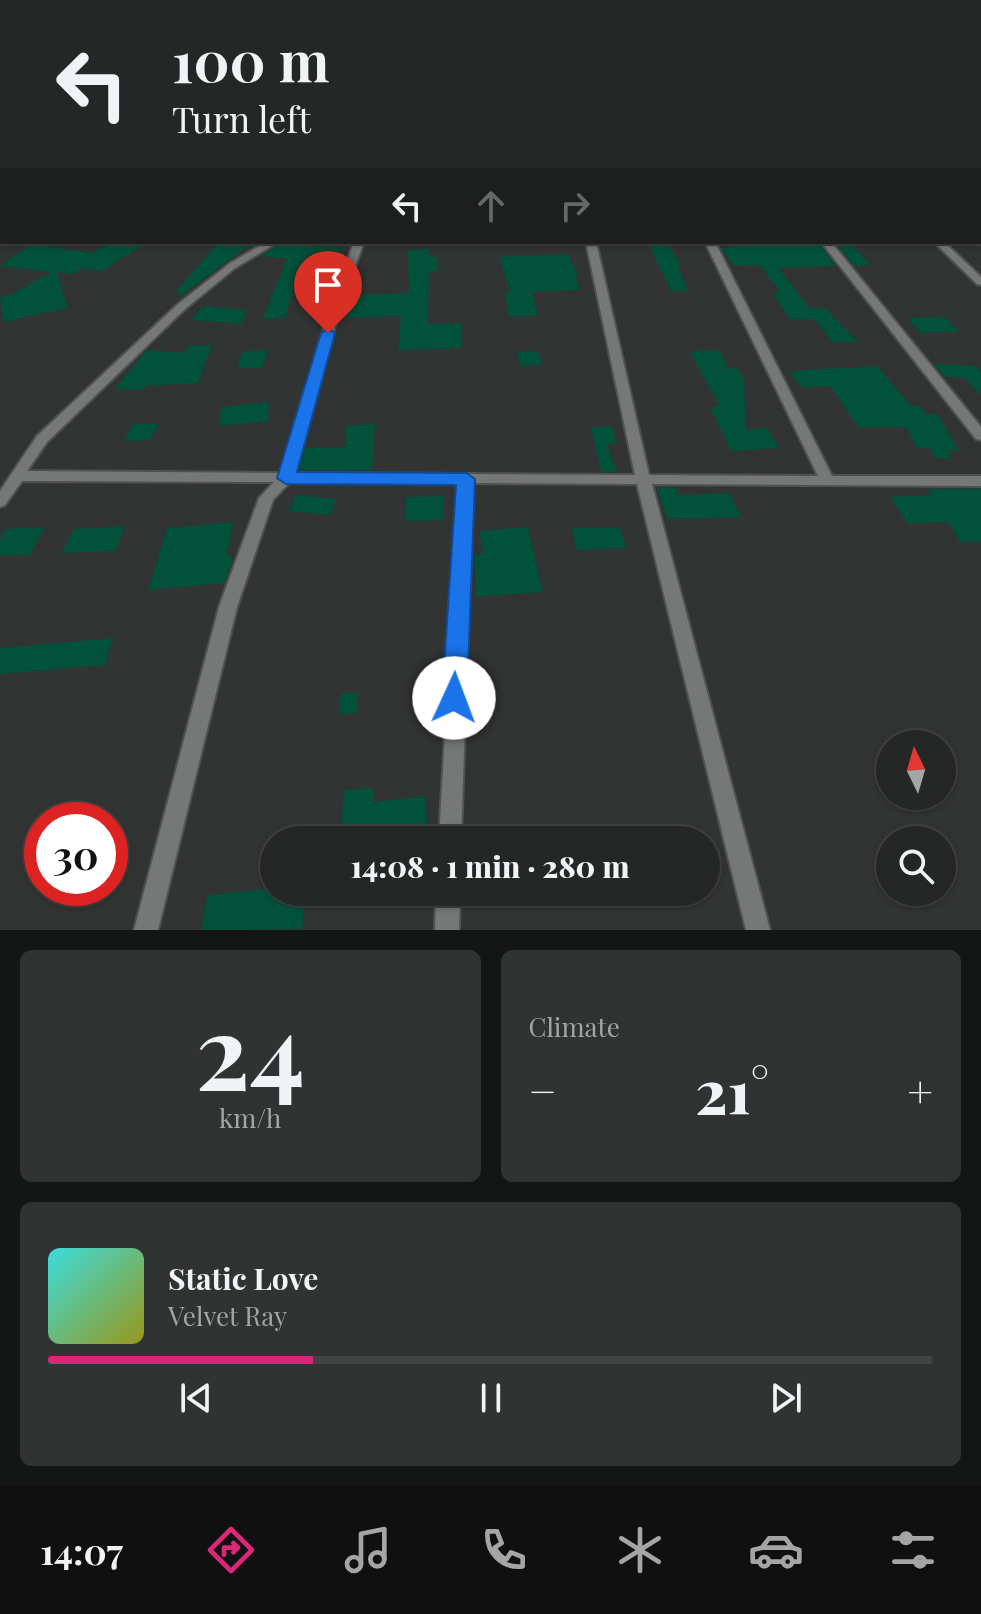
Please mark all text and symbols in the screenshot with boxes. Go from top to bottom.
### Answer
text: 100 m [172,22,329,97]
icon: left [40,32,144,136]
text: Turn left [172,94,311,142]
icon: left [385,184,429,228]
icon: ahead [469,184,513,228]
icon: right [553,184,597,228]
pin [294,251,362,333]
icon: arrive [306,263,350,307]
position arrow [412,656,496,740]
north arrow [876,730,956,810]
map controls [876,730,956,906]
speed limit sign: 30 [24,802,128,906]
button: search [876,826,956,906]
text: 14:08 · 1 min · 280 m [350,846,630,886]
text: 24 [196,978,305,1117]
text: Climate [529,1009,620,1044]
text: 21° [695,1049,769,1129]
text: − [529,1060,557,1119]
text: + [907,1060,933,1119]
text: km/h [219,1100,281,1135]
text: Static Love [168,1258,318,1298]
text: Velvet Ray [168,1298,287,1333]
icon: previous [174,1376,218,1420]
icon: pause [469,1376,513,1420]
icon: next [764,1376,808,1420]
icon: directions [203,1522,259,1578]
icon: music [340,1522,396,1578]
icon: phone [476,1522,532,1578]
icon: climate [612,1522,668,1578]
icon: car [748,1522,804,1578]
icon: filters [885,1522,941,1578]
text: 14:07 [40,1526,123,1574]

